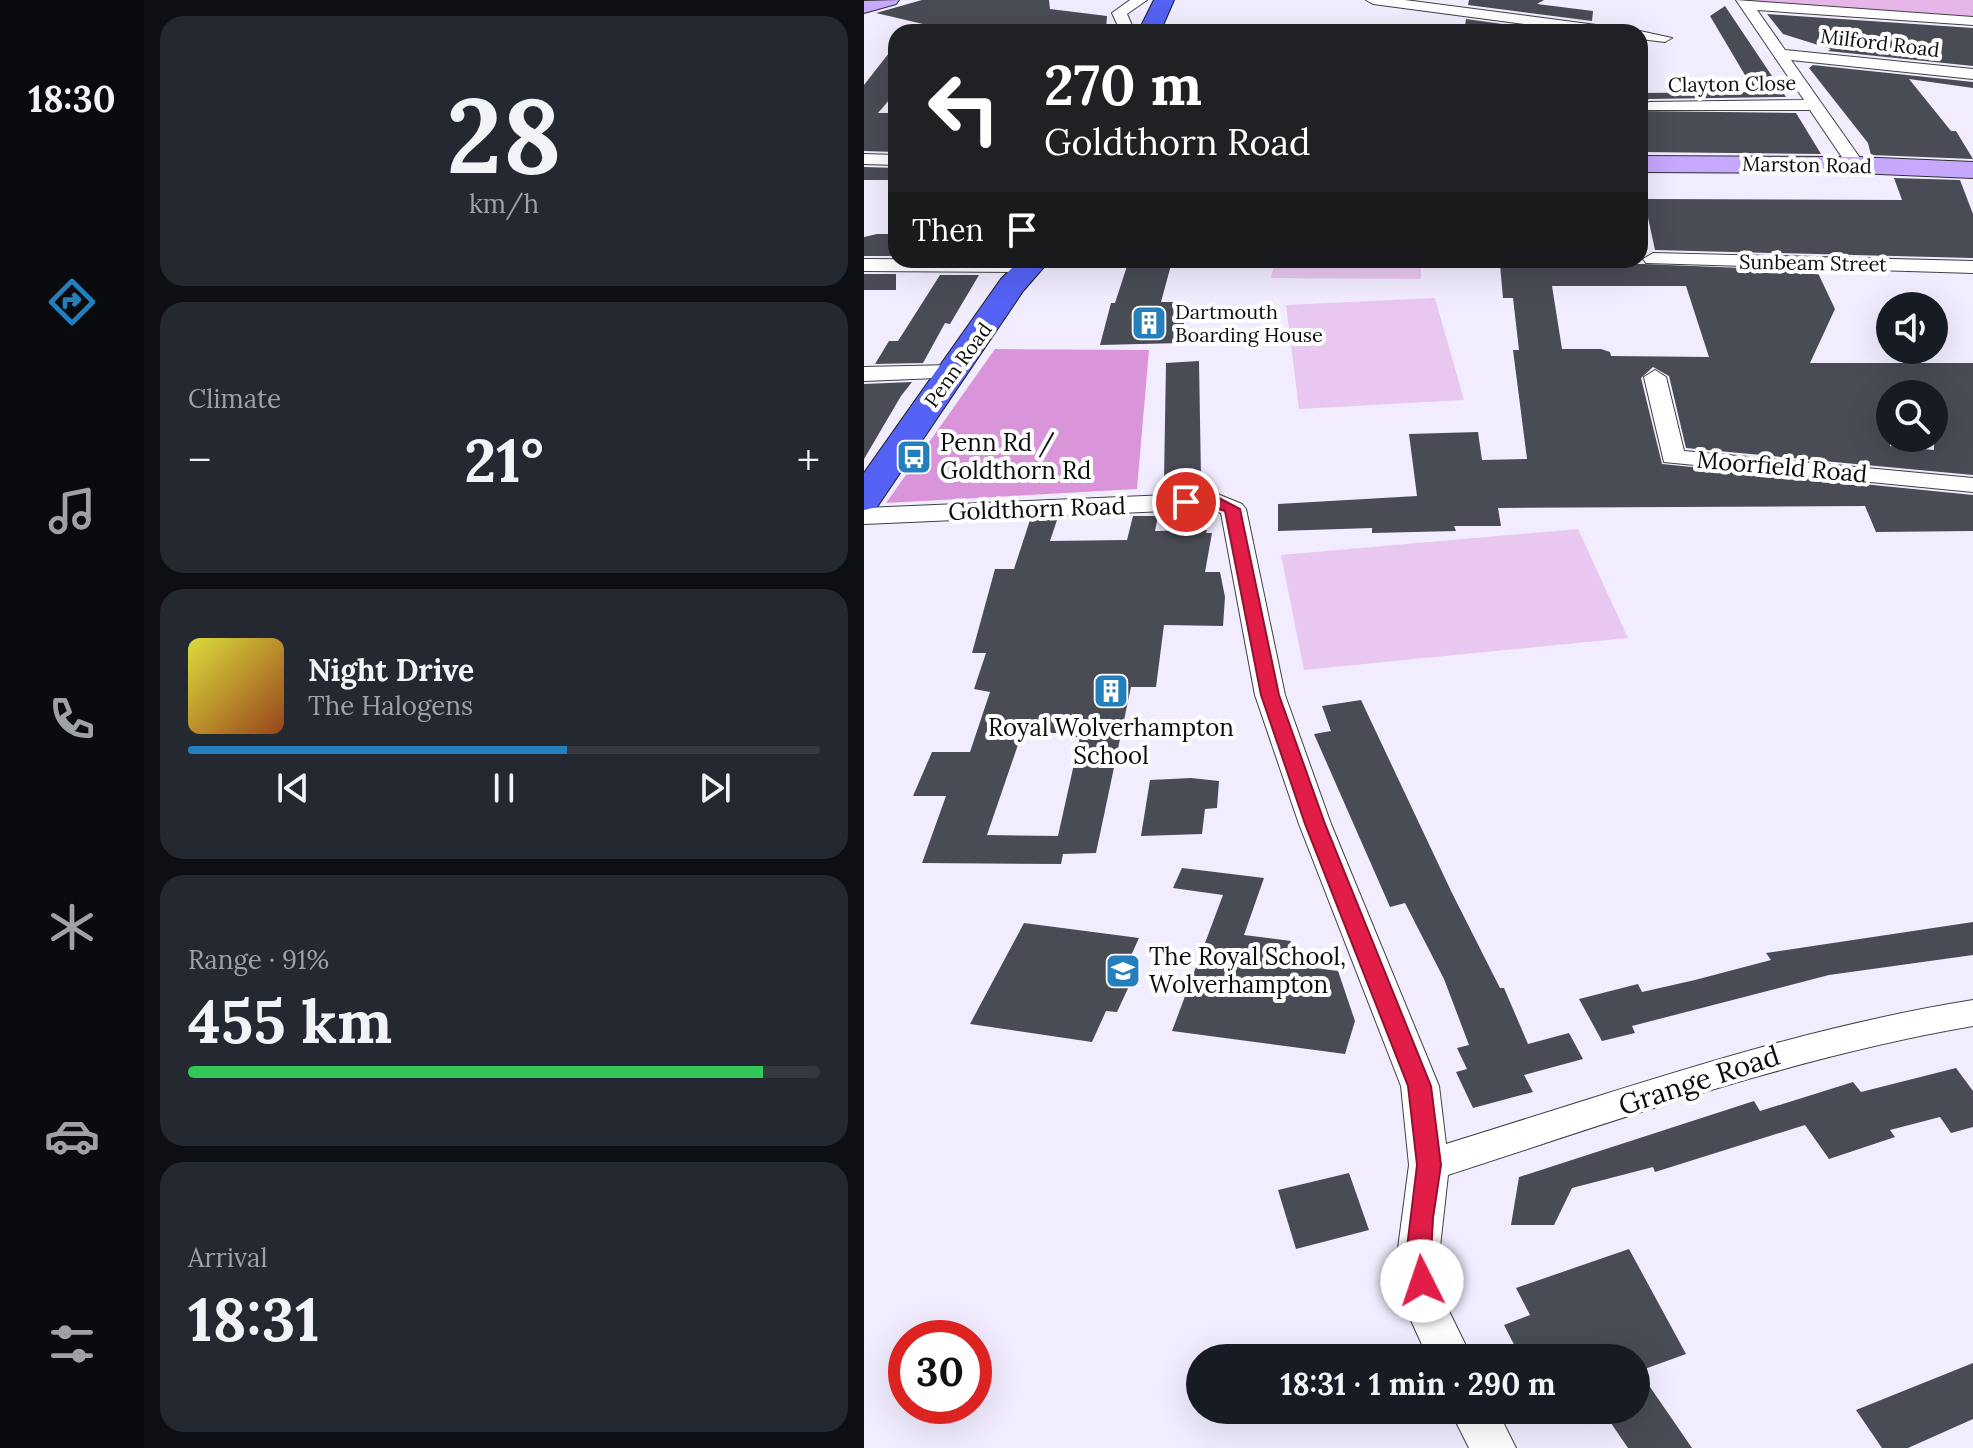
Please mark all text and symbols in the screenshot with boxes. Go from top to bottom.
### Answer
street label: Milford Road [1819,23,1941,62]
text: 270 m [1044,49,1202,120]
icon: left [912,56,1016,160]
text: 28 [447,68,561,201]
street label: Clayton Close [1668,70,1796,97]
text: 18:30 [28,76,116,122]
text: Goldthorn Road [1044,119,1311,165]
street label: Marston Road [1742,151,1872,178]
text: km/h [469,187,539,220]
icon: arrive [1000,208,1044,252]
text: Then [912,211,984,249]
street label: Sunbeam Street [1739,249,1887,276]
icon: directions [44,274,100,330]
map controls [1876,292,1948,452]
button: sound [1876,292,1948,364]
place label: Dartmouth Boarding House [1175,299,1323,347]
building icon: Dartmouth Boarding House [1130,304,1168,342]
street label: Penn Road [918,317,997,412]
button: search [1876,380,1948,452]
text: Climate [188,382,281,415]
text: 21° [464,422,544,498]
place label: Penn Rd / Goldthorn Rd [940,427,1091,486]
text: − [188,432,211,488]
text: + [797,432,820,488]
bus stop icon: Penn Rd / Goldthorn Rd [895,438,933,476]
street label: Moorfield Road [1695,444,1869,489]
pin [1152,468,1220,536]
icon: arrive [1164,480,1208,524]
icon: music [44,483,100,539]
street label: Goldthorn Road [948,490,1126,527]
text: Night Drive [308,651,474,689]
building icon: Royal Wolverhampton School [1092,672,1130,710]
text: The Halogens [308,689,473,722]
icon: phone [44,691,100,747]
place label: Royal Wolverhampton School [988,712,1234,771]
icon: previous [271,766,315,810]
icon: pause [482,766,526,810]
icon: next [693,766,737,810]
icon: climate [44,899,100,955]
place label: The Royal School, Wolverhampton [1149,941,1346,1000]
text: Range · 91% [188,943,329,976]
school or university icon: The Royal School, Wolverhampton [1104,952,1142,990]
text: 455 km [188,983,392,1059]
street label: Grange Road [1614,1037,1784,1123]
icon: car [44,1108,100,1164]
position arrow [1380,1239,1464,1323]
text: Arrival [188,1241,267,1274]
text: 18:31 [188,1281,320,1357]
icon: filters [44,1316,100,1372]
speed limit sign: 30 [888,1320,992,1424]
text: 18:31 · 1 min · 290 m [1280,1365,1556,1403]

